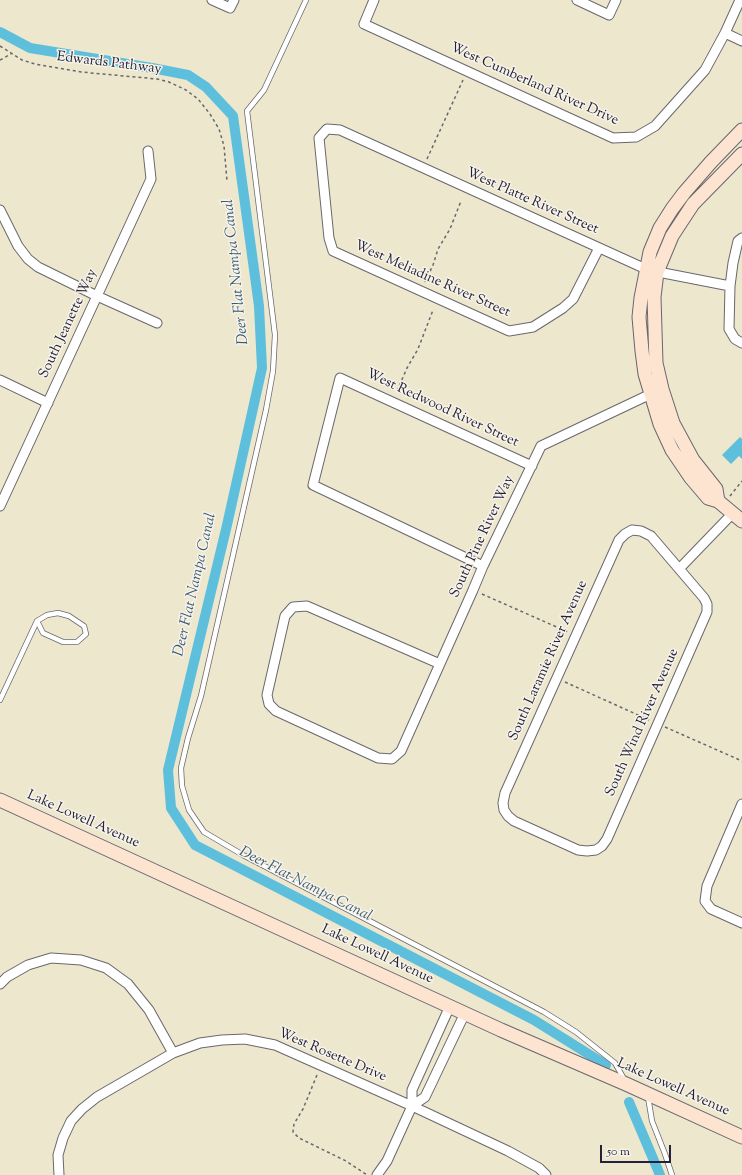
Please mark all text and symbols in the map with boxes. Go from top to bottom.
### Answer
street label: West Cumberland River Drive [447,40,621,130]
street label: Edwards Pathway [56,49,162,79]
street label: West Platte River Street [463,165,601,239]
water label: Deer Flat Nampa Canal [220,198,254,346]
street label: West Meliadine River Street [352,238,512,322]
street label: South Jeanette Way [36,267,102,381]
street label: West Redwood River Street [363,366,521,452]
street label: South Pine River Way [447,473,519,601]
water label: Deer Flat Nampa Canal [171,512,221,658]
street label: South Laramie River Avenue [506,578,592,744]
street label: South Wind River Avenue [603,646,683,800]
street label: Lake Lowell Avenue [24,788,142,852]
water label: Deer Flat Nampa Canal [236,844,374,926]
street label: Lake Lowell Avenue [318,922,436,988]
street label: West Rosette Drive [275,1026,389,1086]
street label: Lake Lowell Avenue [614,1056,732,1120]
scale bar [602,1137,673,1163]
text: 50 m [607,1143,630,1161]

